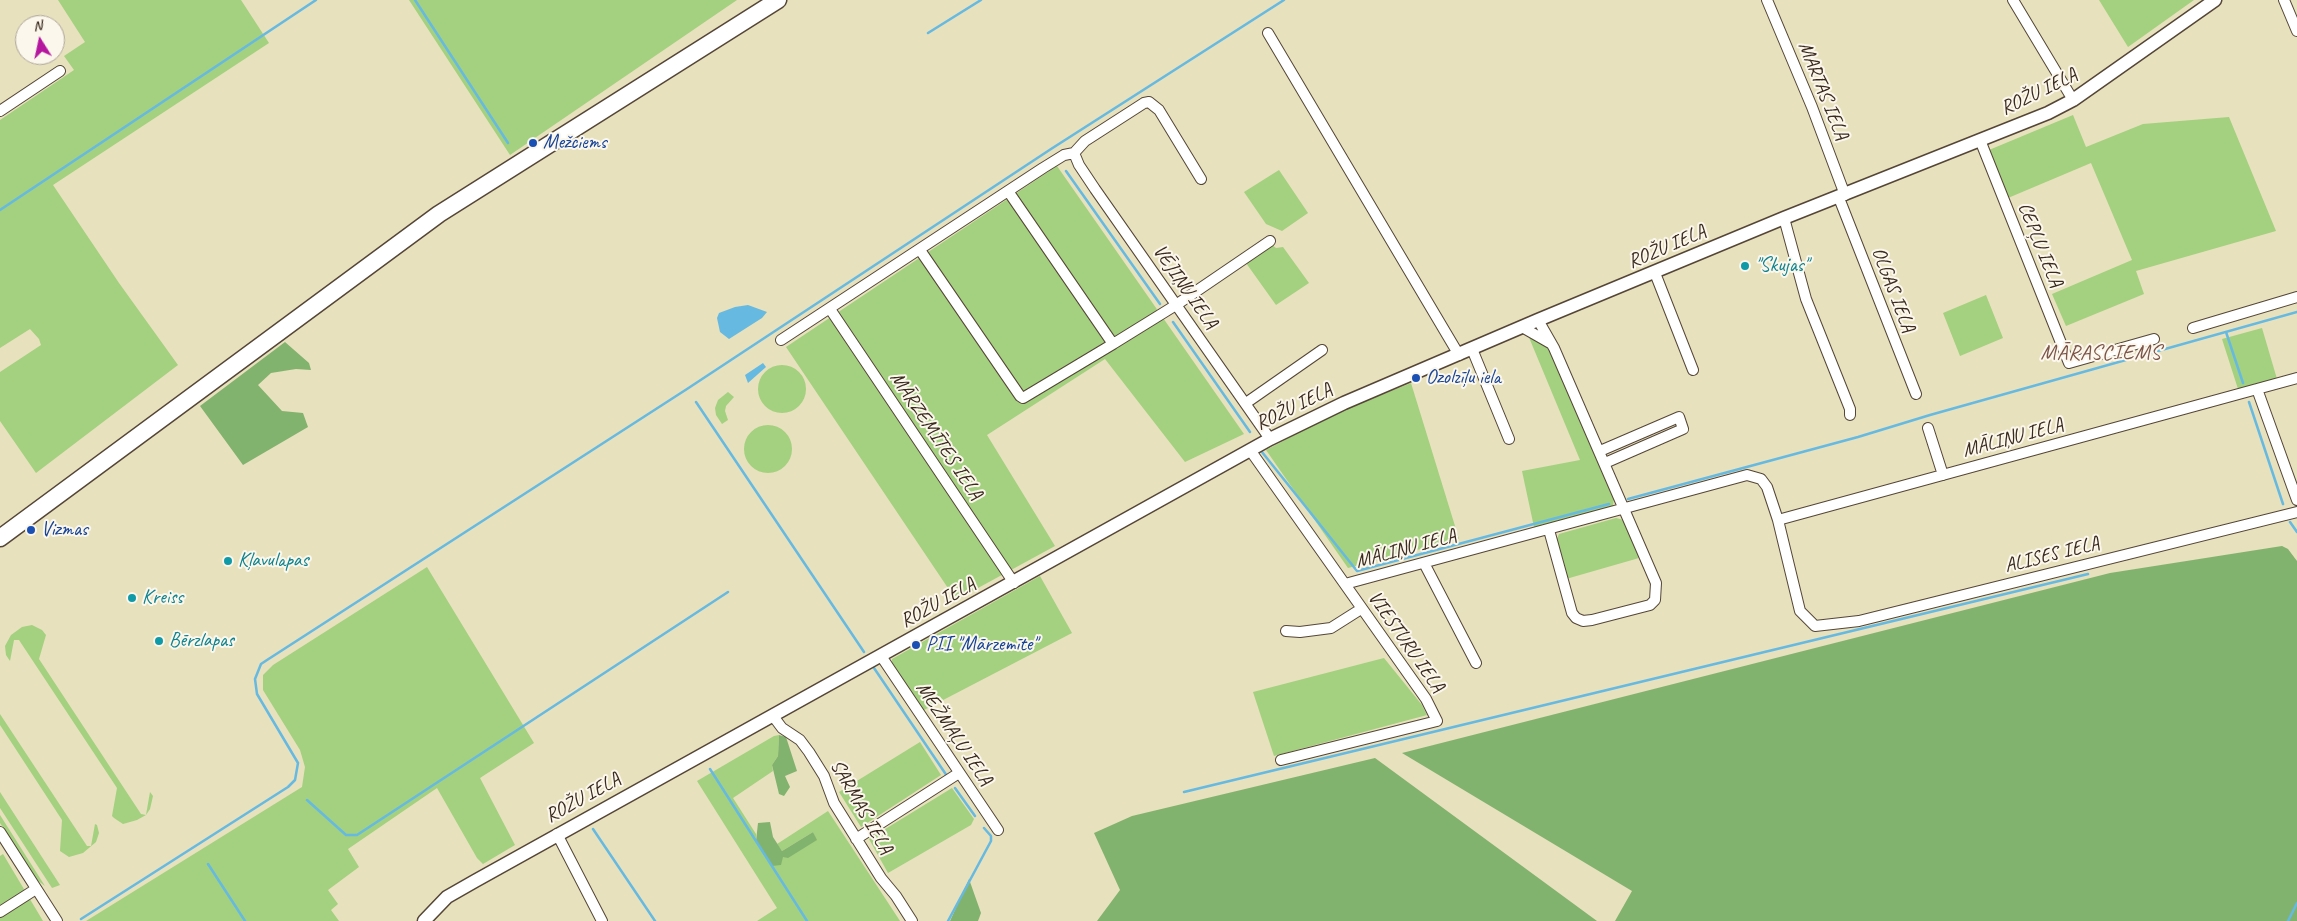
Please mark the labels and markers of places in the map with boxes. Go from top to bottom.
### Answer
place label: Mežciems [543,131,607,155]
marker: Mežciems [527,137,539,149]
place label: "Skujas" [1755,254,1808,278]
marker: "Skujas" [1739,260,1751,272]
place label: Ozolzīļu iela [1426,366,1501,390]
marker: Ozolzīļu iela [1410,372,1422,384]
place label: Vizmas [41,518,88,542]
marker: Vizmas [25,524,37,536]
place label: Kļavulapas [238,549,308,573]
marker: Kļavulapas [222,555,234,567]
place label: Kreiss [142,586,183,610]
marker: Kreiss [126,592,138,604]
place label: Bērzlapas [169,629,234,653]
place label: PII "Mārzemīte" [926,633,1037,657]
marker: Bērzlapas [153,635,165,647]
marker: PII "Mārzemīte" [910,639,922,651]

